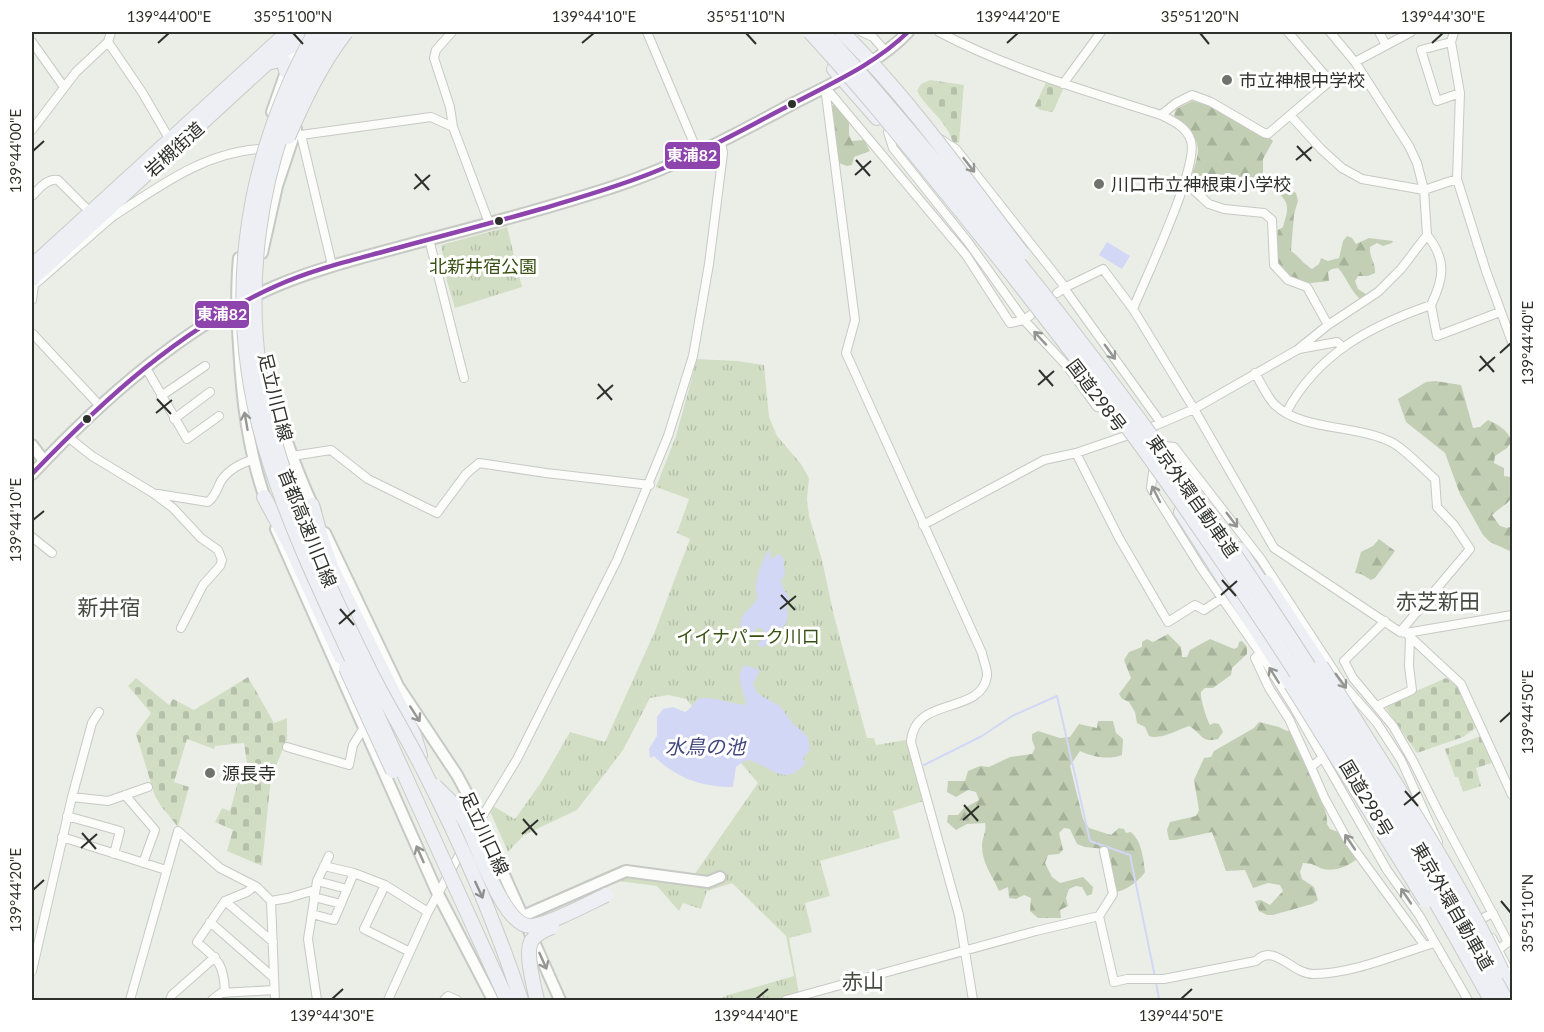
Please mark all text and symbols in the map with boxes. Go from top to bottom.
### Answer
text: 139°44'00"E [127,7,211,25]
text: 35°51'00"N [254,7,332,25]
text: 139°44'10"E [552,7,636,25]
text: 35°51'10"N [707,7,785,25]
text: 139°44'20"E [976,7,1060,25]
text: 35°51'20"N [1161,7,1239,25]
text: 139°44'30"E [1401,7,1485,25]
place label: 市立神根中学校 [1239,69,1365,91]
marker: 市立神根中学校 [1220,73,1234,87]
unlabelled marker [786,98,798,110]
text: 139°44'00"E [6,109,24,193]
street label: 岩槻街道 [140,117,208,181]
line badge: 東浦82 [664,141,721,170]
text: 東浦82 [667,145,717,164]
one-way arrow [962,157,975,173]
place label: 川口市立神根東小学校 [1111,173,1291,195]
marker: 川口市立神根東小学校 [1092,177,1106,191]
unlabelled marker [493,215,505,227]
park label: 北新井宿公園 [429,255,537,277]
line badge: 東浦82 [194,300,250,329]
text: 139°44'40"E [1518,301,1536,385]
text: 東浦82 [197,304,247,323]
one-way arrow [1033,331,1048,346]
one-way arrow [1104,344,1117,360]
street label: 足立川口線 [254,351,298,443]
street label: 国道298号 [1063,354,1131,436]
one-way arrow [240,412,251,431]
unlabelled marker [81,413,93,425]
street label: 東京外環自動車道 [1143,431,1243,561]
street label: 首都高速川口線 [274,465,342,591]
text: 139°44'10"E [6,478,24,562]
one-way arrow [1150,486,1162,503]
one-way arrow [1225,511,1238,527]
district label: 赤芝新田 [1396,588,1480,613]
district label: 新井宿 [78,594,141,619]
park label: イイナパーク川口 [676,625,820,647]
one-way arrow [1267,667,1279,684]
text: 139°44'50"E [1518,670,1536,754]
one-way arrow [1335,672,1347,688]
one-way arrow [410,705,422,722]
water label: 水鳥の池 [665,734,747,758]
street label: 国道298号 [1336,756,1398,840]
place label: 源長寺 [222,762,276,784]
marker: 源長寺 [203,766,217,780]
street label: 足立川口線 [456,788,514,878]
one-way arrow [1344,835,1356,851]
street label: 東京外環自動車道 [1407,838,1499,974]
one-way arrow [414,845,425,863]
text: 139°44'20"E [6,848,24,932]
text: 35°51'10"N [1518,874,1536,952]
one-way arrow [474,881,485,899]
one-way arrow [1399,888,1412,905]
one-way arrow [538,951,549,970]
district label: 赤山 [842,968,884,993]
text: 139°44'30"E [290,1006,374,1024]
text: 139°44'40"E [714,1006,798,1024]
text: 139°44'50"E [1139,1006,1223,1024]

